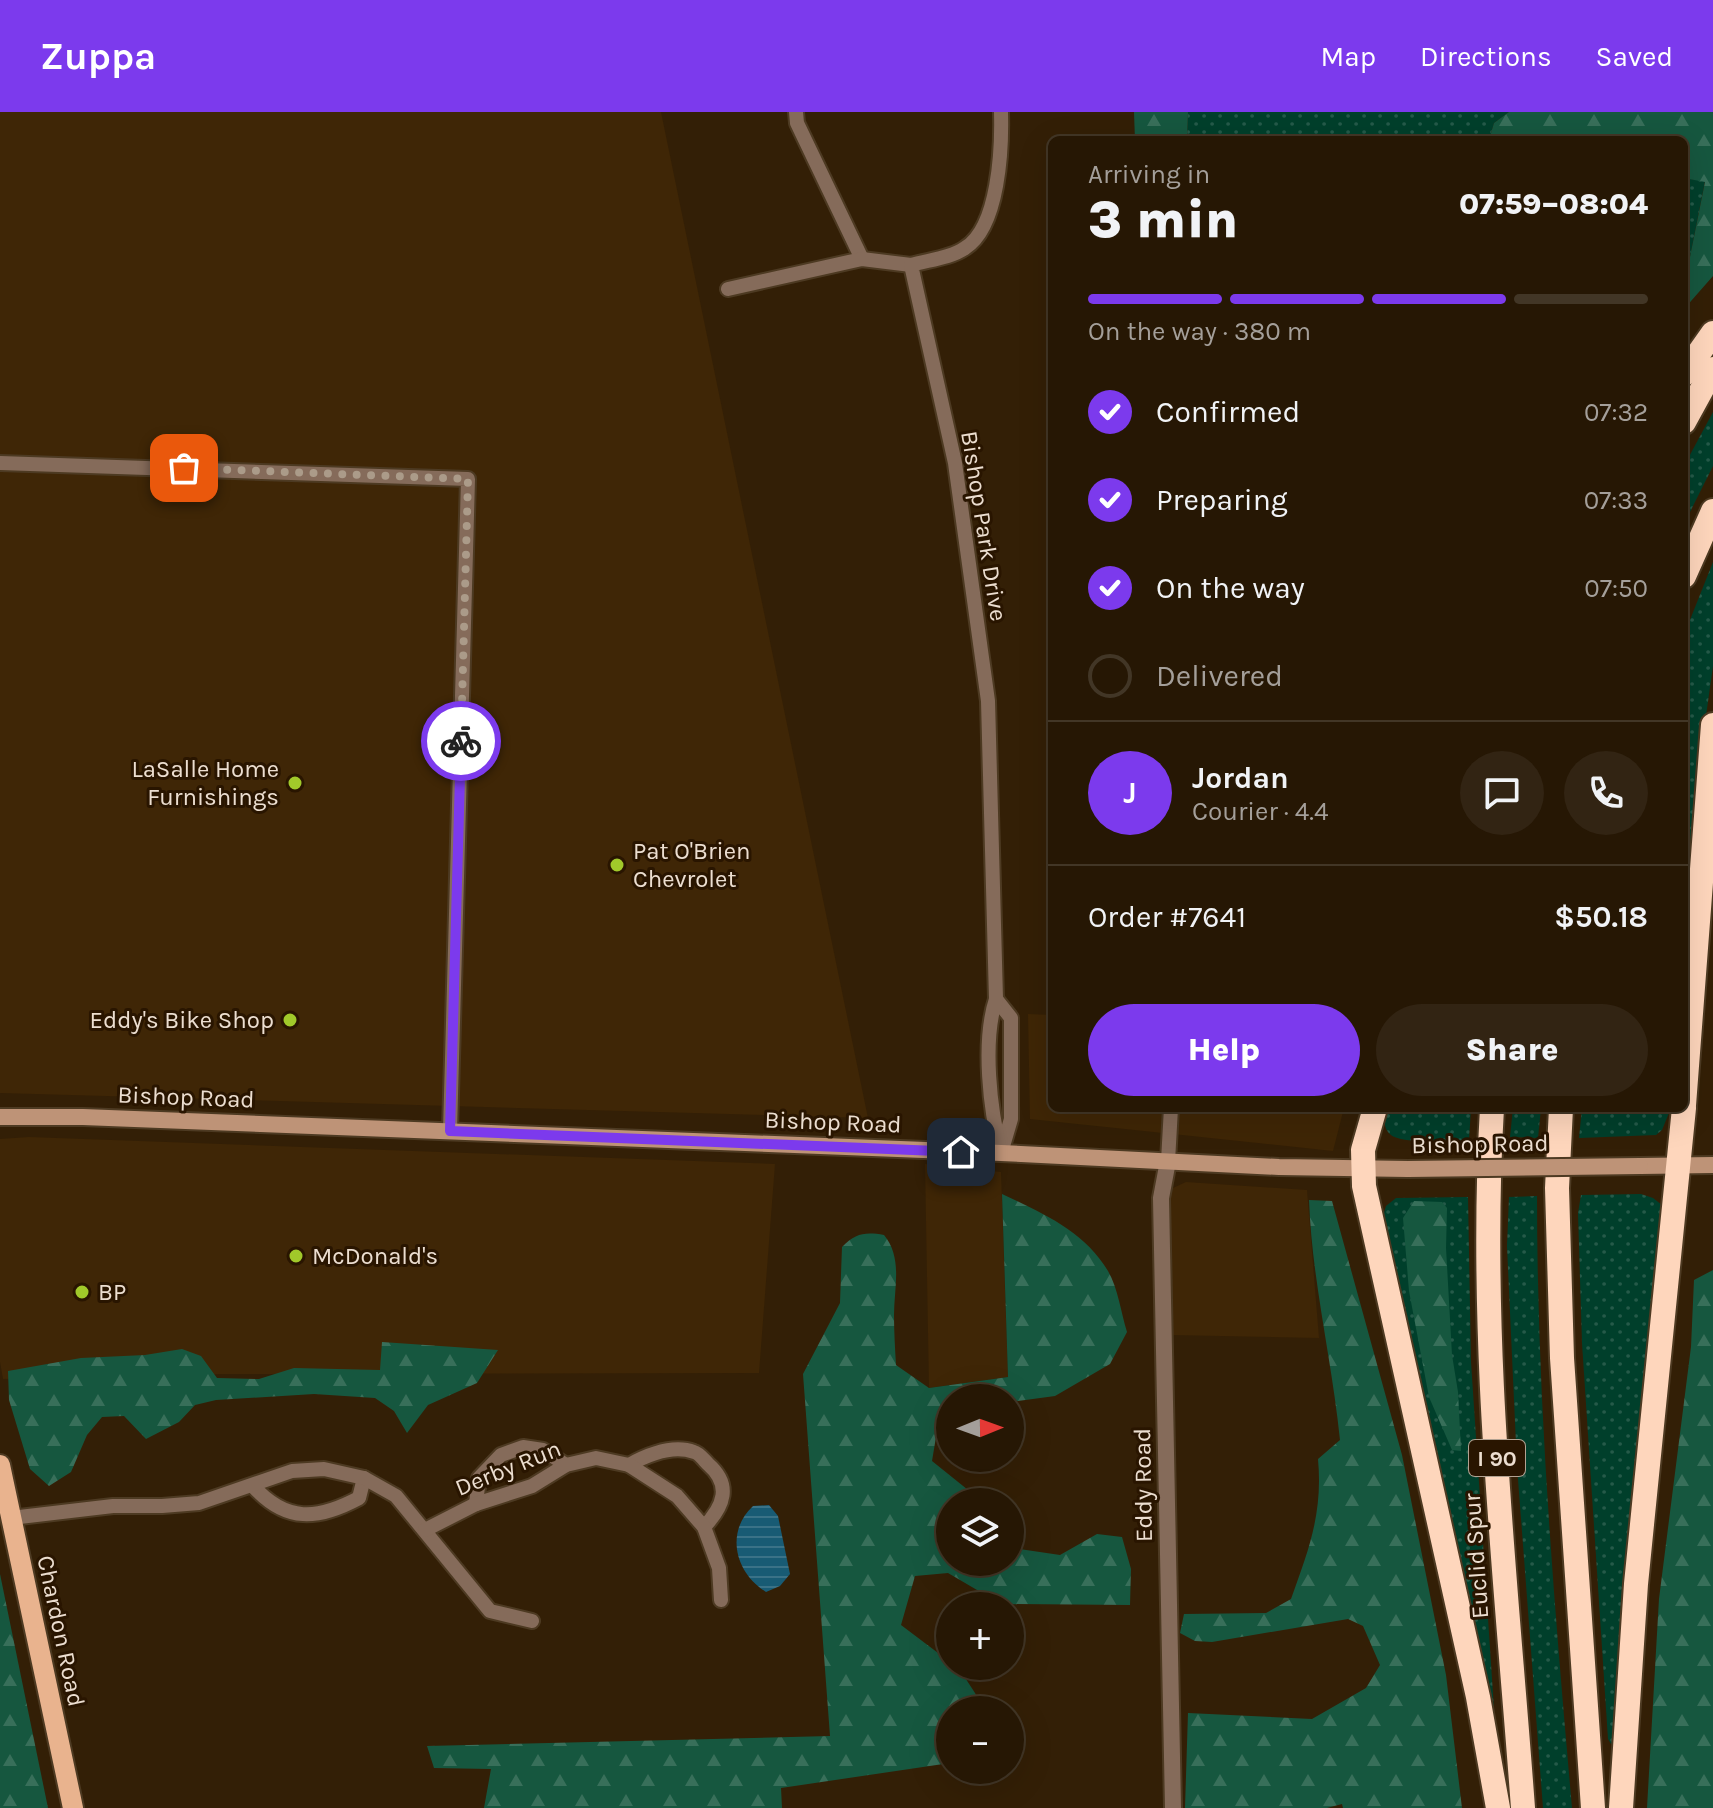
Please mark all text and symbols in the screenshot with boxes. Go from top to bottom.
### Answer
text: Zuppa [40,34,156,79]
text: Map [1321,40,1376,73]
text: Directions [1420,40,1552,73]
text: Saved [1596,40,1673,73]
text: Arriving in [1088,159,1210,190]
text: 07:59–08:04 [1459,186,1648,222]
text: 3 min [1088,189,1238,250]
text: On the way · 380 m [1088,316,1311,347]
icon: check [1088,390,1132,434]
text: Confirmed [1156,394,1300,430]
text: 07:32 [1584,397,1648,428]
street label: Bishop Park Drive [955,429,1013,623]
pin [150,434,218,502]
icon: bag [162,446,206,490]
icon: check [1088,478,1132,522]
text: Preparing [1156,482,1288,518]
text: 07:33 [1584,485,1648,516]
icon: check [1088,566,1132,610]
text: On the way [1156,570,1305,606]
text: 07:50 [1584,573,1648,604]
text: Delivered [1156,658,1283,694]
courier [421,701,501,781]
icon: bike [439,719,483,763]
button: chat [1460,751,1544,835]
button: phone [1564,751,1648,835]
place label: LaSalle Home Furnishings [131,755,279,811]
text: Jordan [1192,760,1289,796]
marker: LaSalle Home Furnishings [286,774,304,792]
text: J [1123,775,1137,811]
text: Courier · 4.4 [1192,796,1328,827]
place label: Pat O'Brien Chevrolet [633,837,751,893]
marker: Pat O'Brien Chevrolet [608,856,626,874]
text: Order #7641 [1088,899,1246,935]
text: $50.18 [1554,899,1648,935]
button: Help [1088,1004,1360,1096]
button: Share [1376,1004,1648,1096]
place label: Eddy's Bike Shop [90,1006,274,1034]
marker: Eddy's Bike Shop [281,1011,299,1029]
street label: Bishop Road [117,1081,255,1113]
street label: Bishop Road [764,1106,902,1138]
pin [927,1118,995,1186]
street label: Bishop Road [1411,1129,1549,1159]
icon: home [939,1130,983,1174]
place label: McDonald's [312,1242,438,1270]
marker: McDonald's [287,1247,305,1265]
place label: BP [98,1278,126,1306]
marker: BP [73,1283,91,1301]
north arrow [936,1384,1024,1472]
map controls [936,1384,1024,1784]
street label: Eddy Road [1128,1428,1158,1542]
street label: Derby Run [451,1434,565,1502]
road number: I 90 [1469,1440,1525,1476]
button: layers [936,1488,1024,1576]
street label: Euclid Spur [1458,1492,1494,1620]
street label: Chardon Road [31,1553,91,1709]
button: + [936,1592,1024,1680]
button: − [936,1696,1024,1784]

